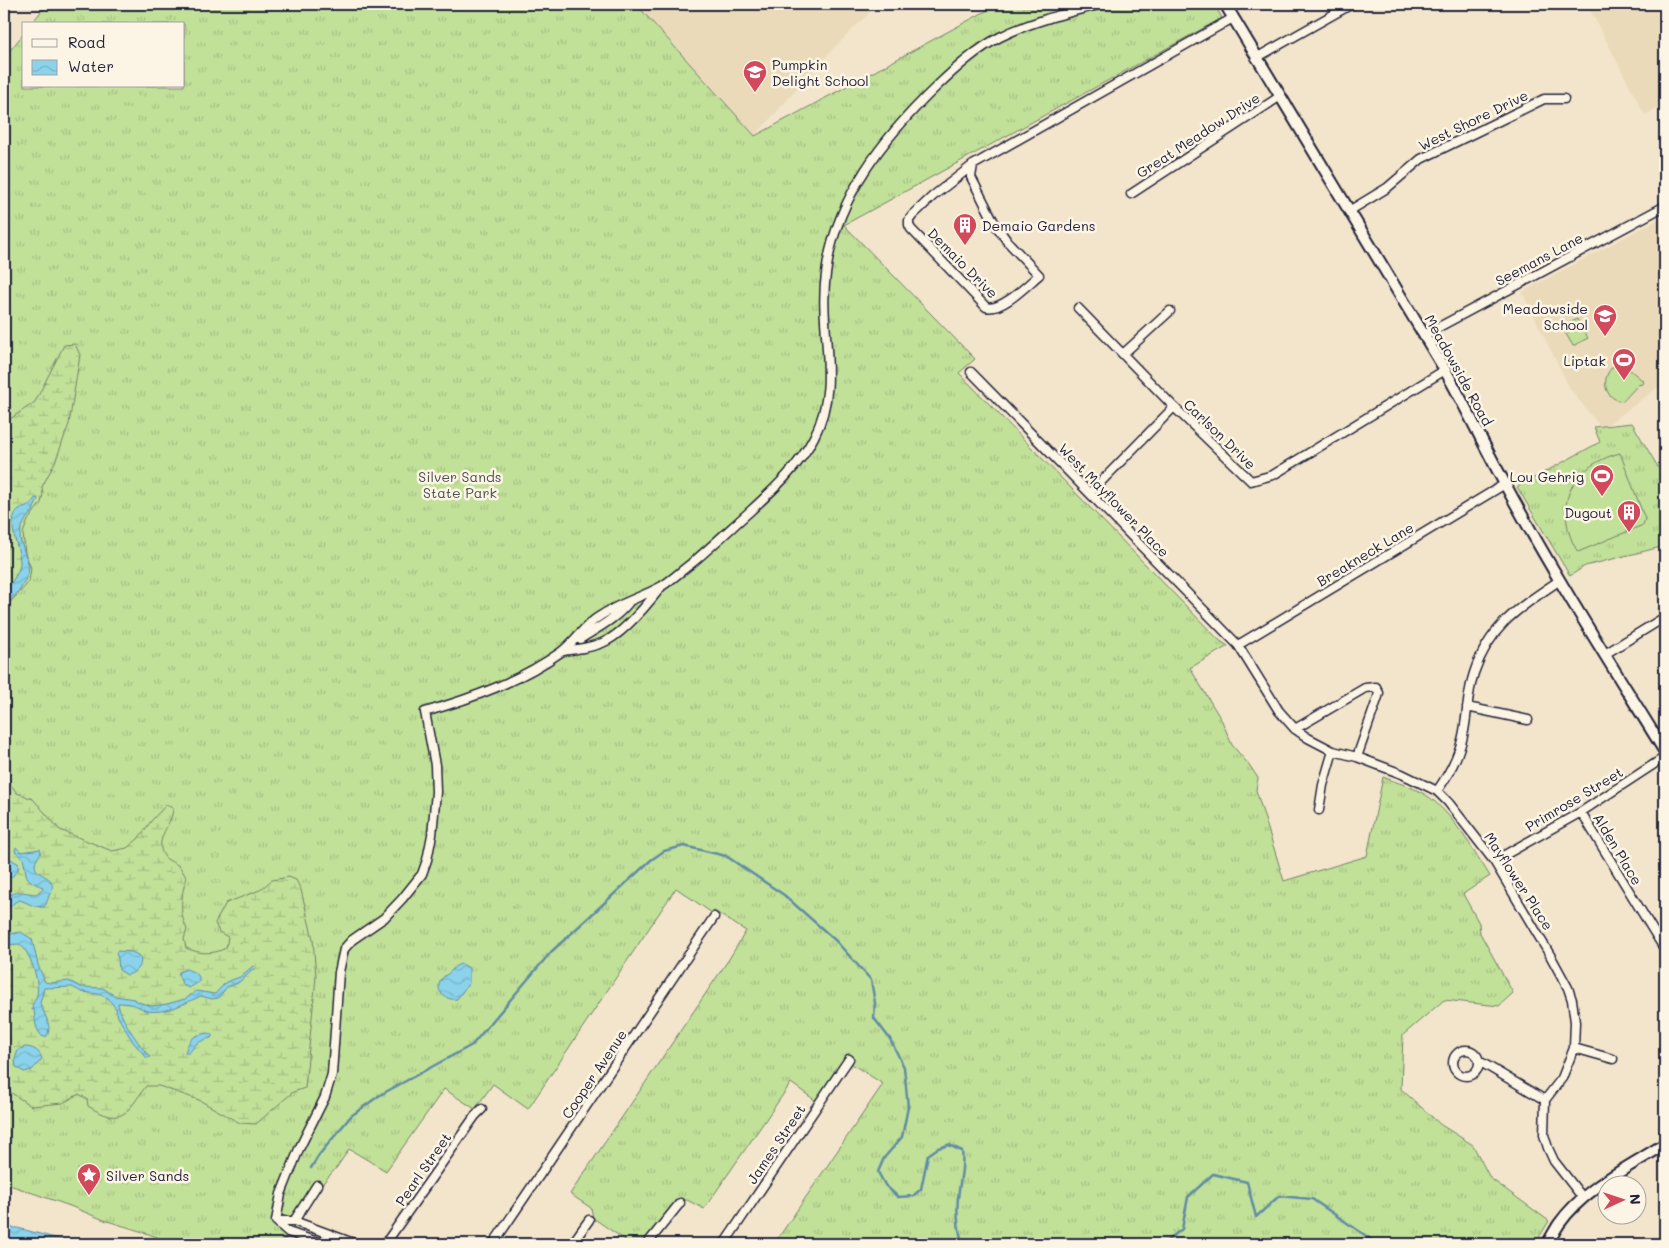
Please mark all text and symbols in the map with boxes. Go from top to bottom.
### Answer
legend [22,22,185,88]
text: Road [68,32,105,52]
place label: Pumpkin Delight School [772,55,869,90]
text: Water [68,56,114,76]
school or university icon: Pumpkin Delight School [742,59,768,93]
street label: West Shore Drive [1415,85,1531,155]
street label: Great Meadow Drive [1133,88,1263,182]
building icon: Demaio Gardens [952,212,978,246]
place label: Demaio Gardens [982,216,1095,235]
street label: Demaio Drive [924,224,1002,302]
street label: Seemans Lane [1492,228,1586,290]
place label: Meadowside School [1503,299,1588,334]
school or university icon: Meadowside School [1592,303,1618,337]
street label: Meadowside Road [1420,311,1498,429]
sports icon: Liptak [1611,347,1637,381]
place label: Liptak [1563,351,1606,370]
street label: Carlson Drive [1180,395,1260,473]
street label: West Mayflower Place [1055,439,1173,561]
sports icon: Lou Gehrig [1589,463,1615,497]
park label: Silver Sands State Park [418,467,502,502]
place label: Lou Gehrig [1510,467,1584,486]
building icon: Dugout [1616,499,1642,533]
place label: Dugout [1564,503,1612,522]
street label: Breakneck Lane [1313,518,1417,590]
street label: Primrose Street [1522,762,1626,836]
street label: Alden Place [1589,810,1647,888]
street label: Mayflower Place [1480,828,1558,934]
street label: Cooper Avenue [557,1026,631,1122]
street label: James Street [742,1101,810,1187]
street label: Pearl Street [391,1129,455,1209]
place icon: Silver Sands [76,1162,102,1196]
place label: Silver Sands [106,1166,189,1185]
north arrow [1596,1176,1646,1226]
text: N [1626,1193,1645,1205]

